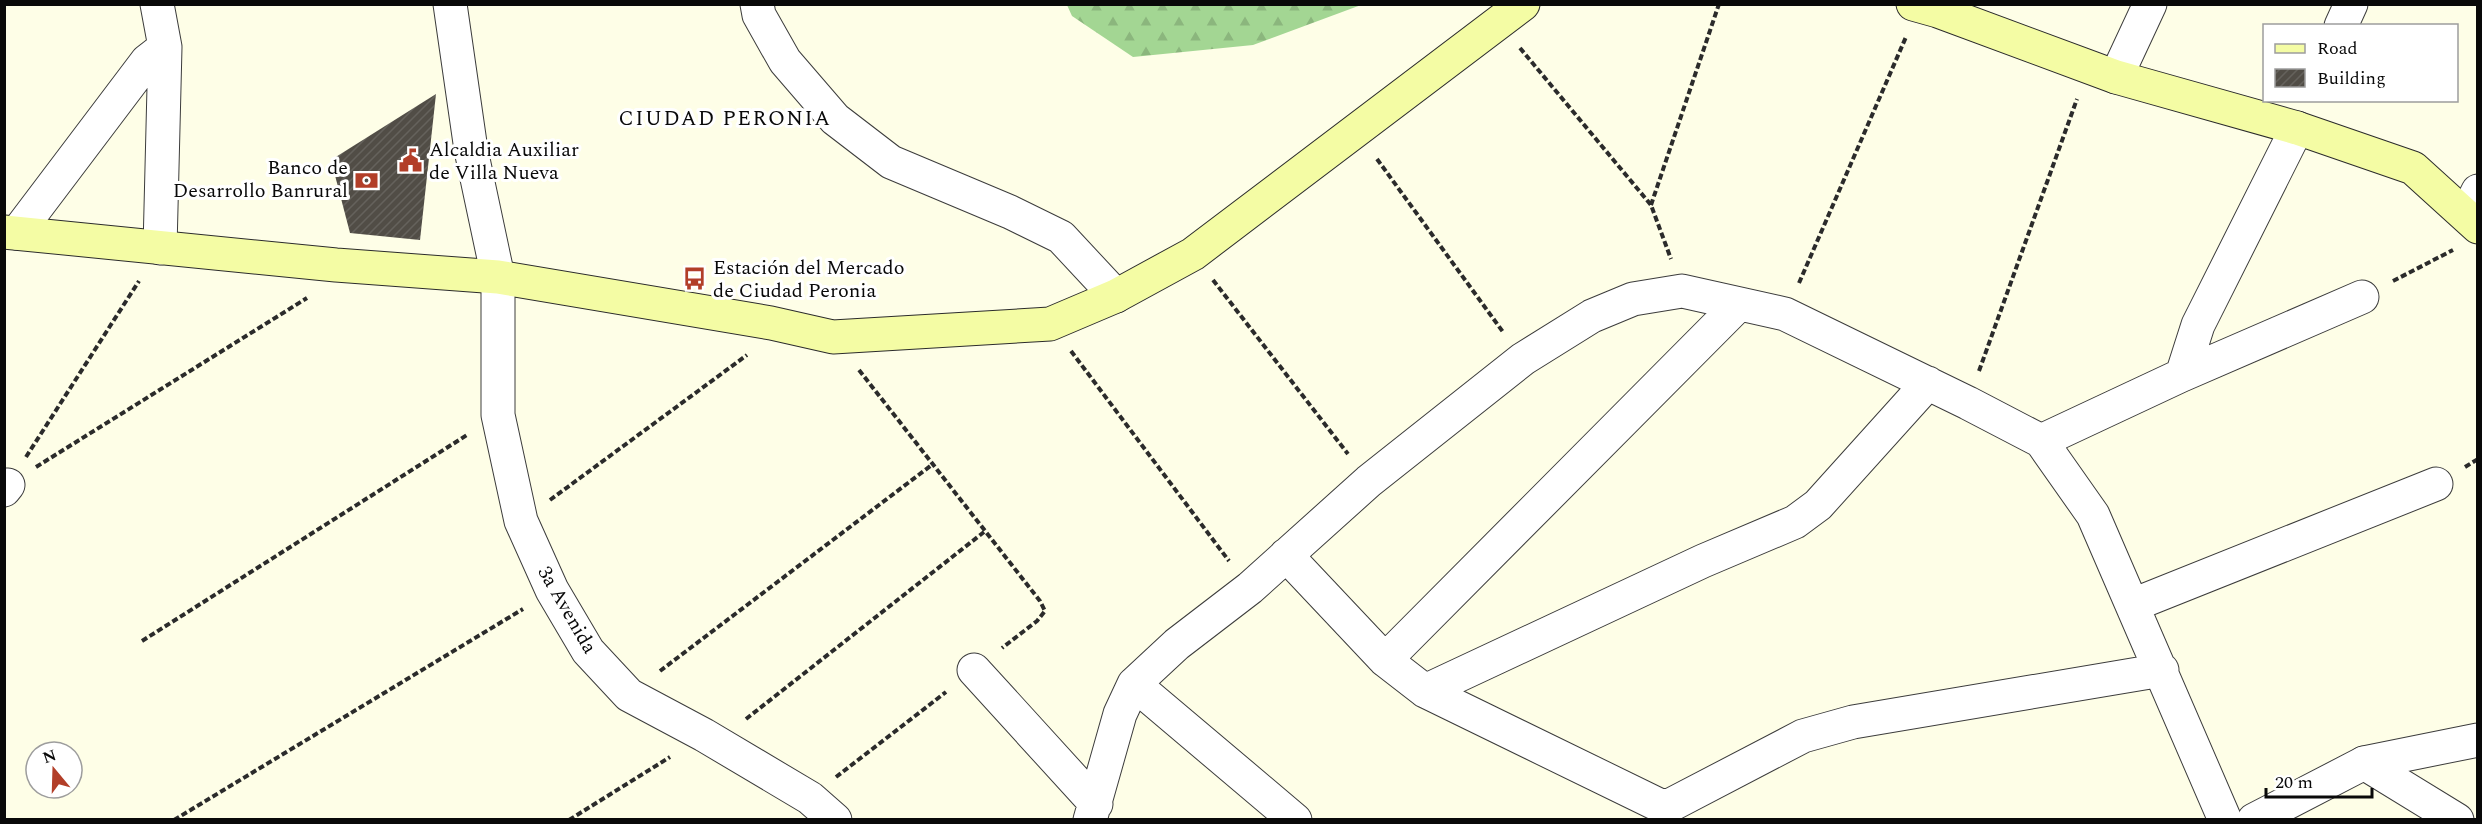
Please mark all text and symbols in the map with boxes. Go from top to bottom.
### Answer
legend [2263,24,2458,102]
text: Road [2317,35,2358,62]
text: Building [2317,65,2386,92]
district label: CIUDAD PERONIA [619,103,831,135]
place label: Alcaldia Auxiliar de Villa Nueva [429,135,579,188]
public building icon: Alcaldia Auxiliar de Villa Nueva [398,148,424,174]
place label: Banco de Desarrollo Banrural [173,153,348,206]
bank icon: Banco de Desarrollo Banrural [353,167,379,193]
place label: Estación del Mercado de Ciudad Peronia [713,253,905,306]
bus stop icon: Estación del Mercado de Ciudad Peronia [682,266,708,292]
street label: 3a Avenida [530,560,604,660]
north arrow [24,740,84,800]
text: N [39,743,60,770]
scale bar [2266,761,2372,799]
text: 20 m [2275,769,2313,796]

